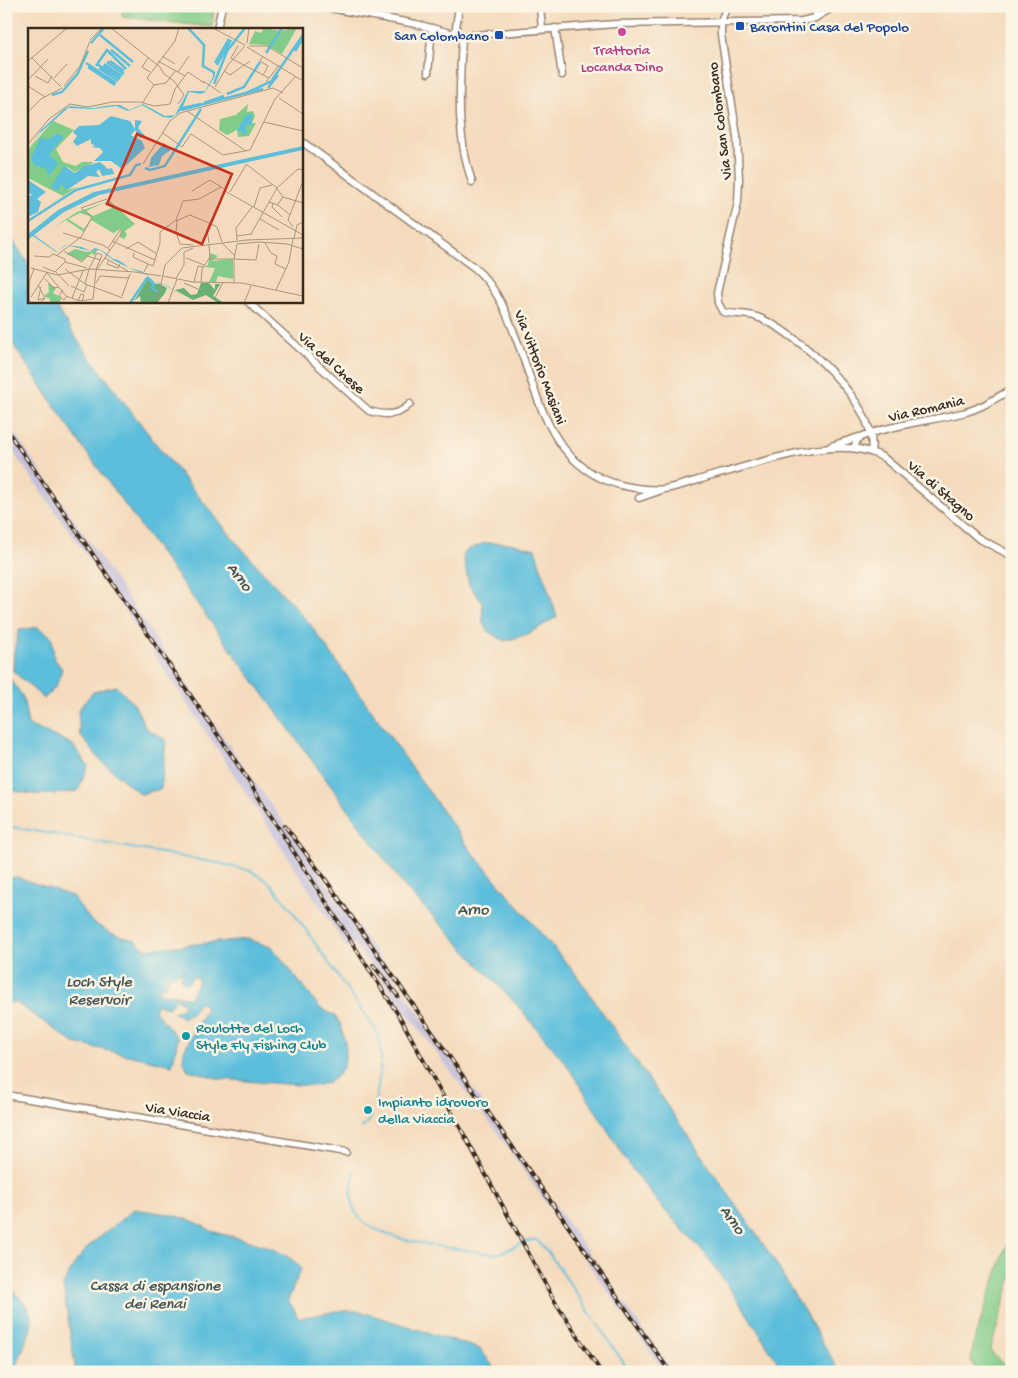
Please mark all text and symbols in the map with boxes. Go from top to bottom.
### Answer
place label: Barontini Casa del Popolo [749,19,909,37]
marker: Barontini Casa del Popolo [734,20,746,32]
marker: Trattoria Locanda Dino [616,26,628,38]
inset map [28,28,302,302]
place label: San Colombano [394,28,489,46]
marker: San Colombano [493,29,505,41]
place label: Trattoria Locanda Dino [581,42,663,77]
street label: Via San Colombano [705,61,737,182]
street label: Via Vittorio Masiani [509,307,569,428]
street label: Via del Chese [293,328,368,398]
street label: Via Romania [886,392,967,428]
street label: Via di Stagno [902,457,978,526]
water label: Arno [221,560,256,597]
water label: Arno [457,902,489,921]
water label: Loch Style Reservoir [66,974,133,1011]
place label: Roulotte del Loch Style Fly Fishing Club [196,1020,326,1055]
marker: Roulotte del Loch Style Fly Fishing Club [180,1030,192,1042]
place label: Impianto idrovoro della Viaccia [378,1094,489,1129]
street label: Via Viaccia [143,1099,212,1127]
marker: Impianto idrovoro della Viaccia [362,1104,374,1116]
water label: Arno [714,1203,748,1240]
water label: Cassa di espansione dei Renai [90,1278,221,1315]

